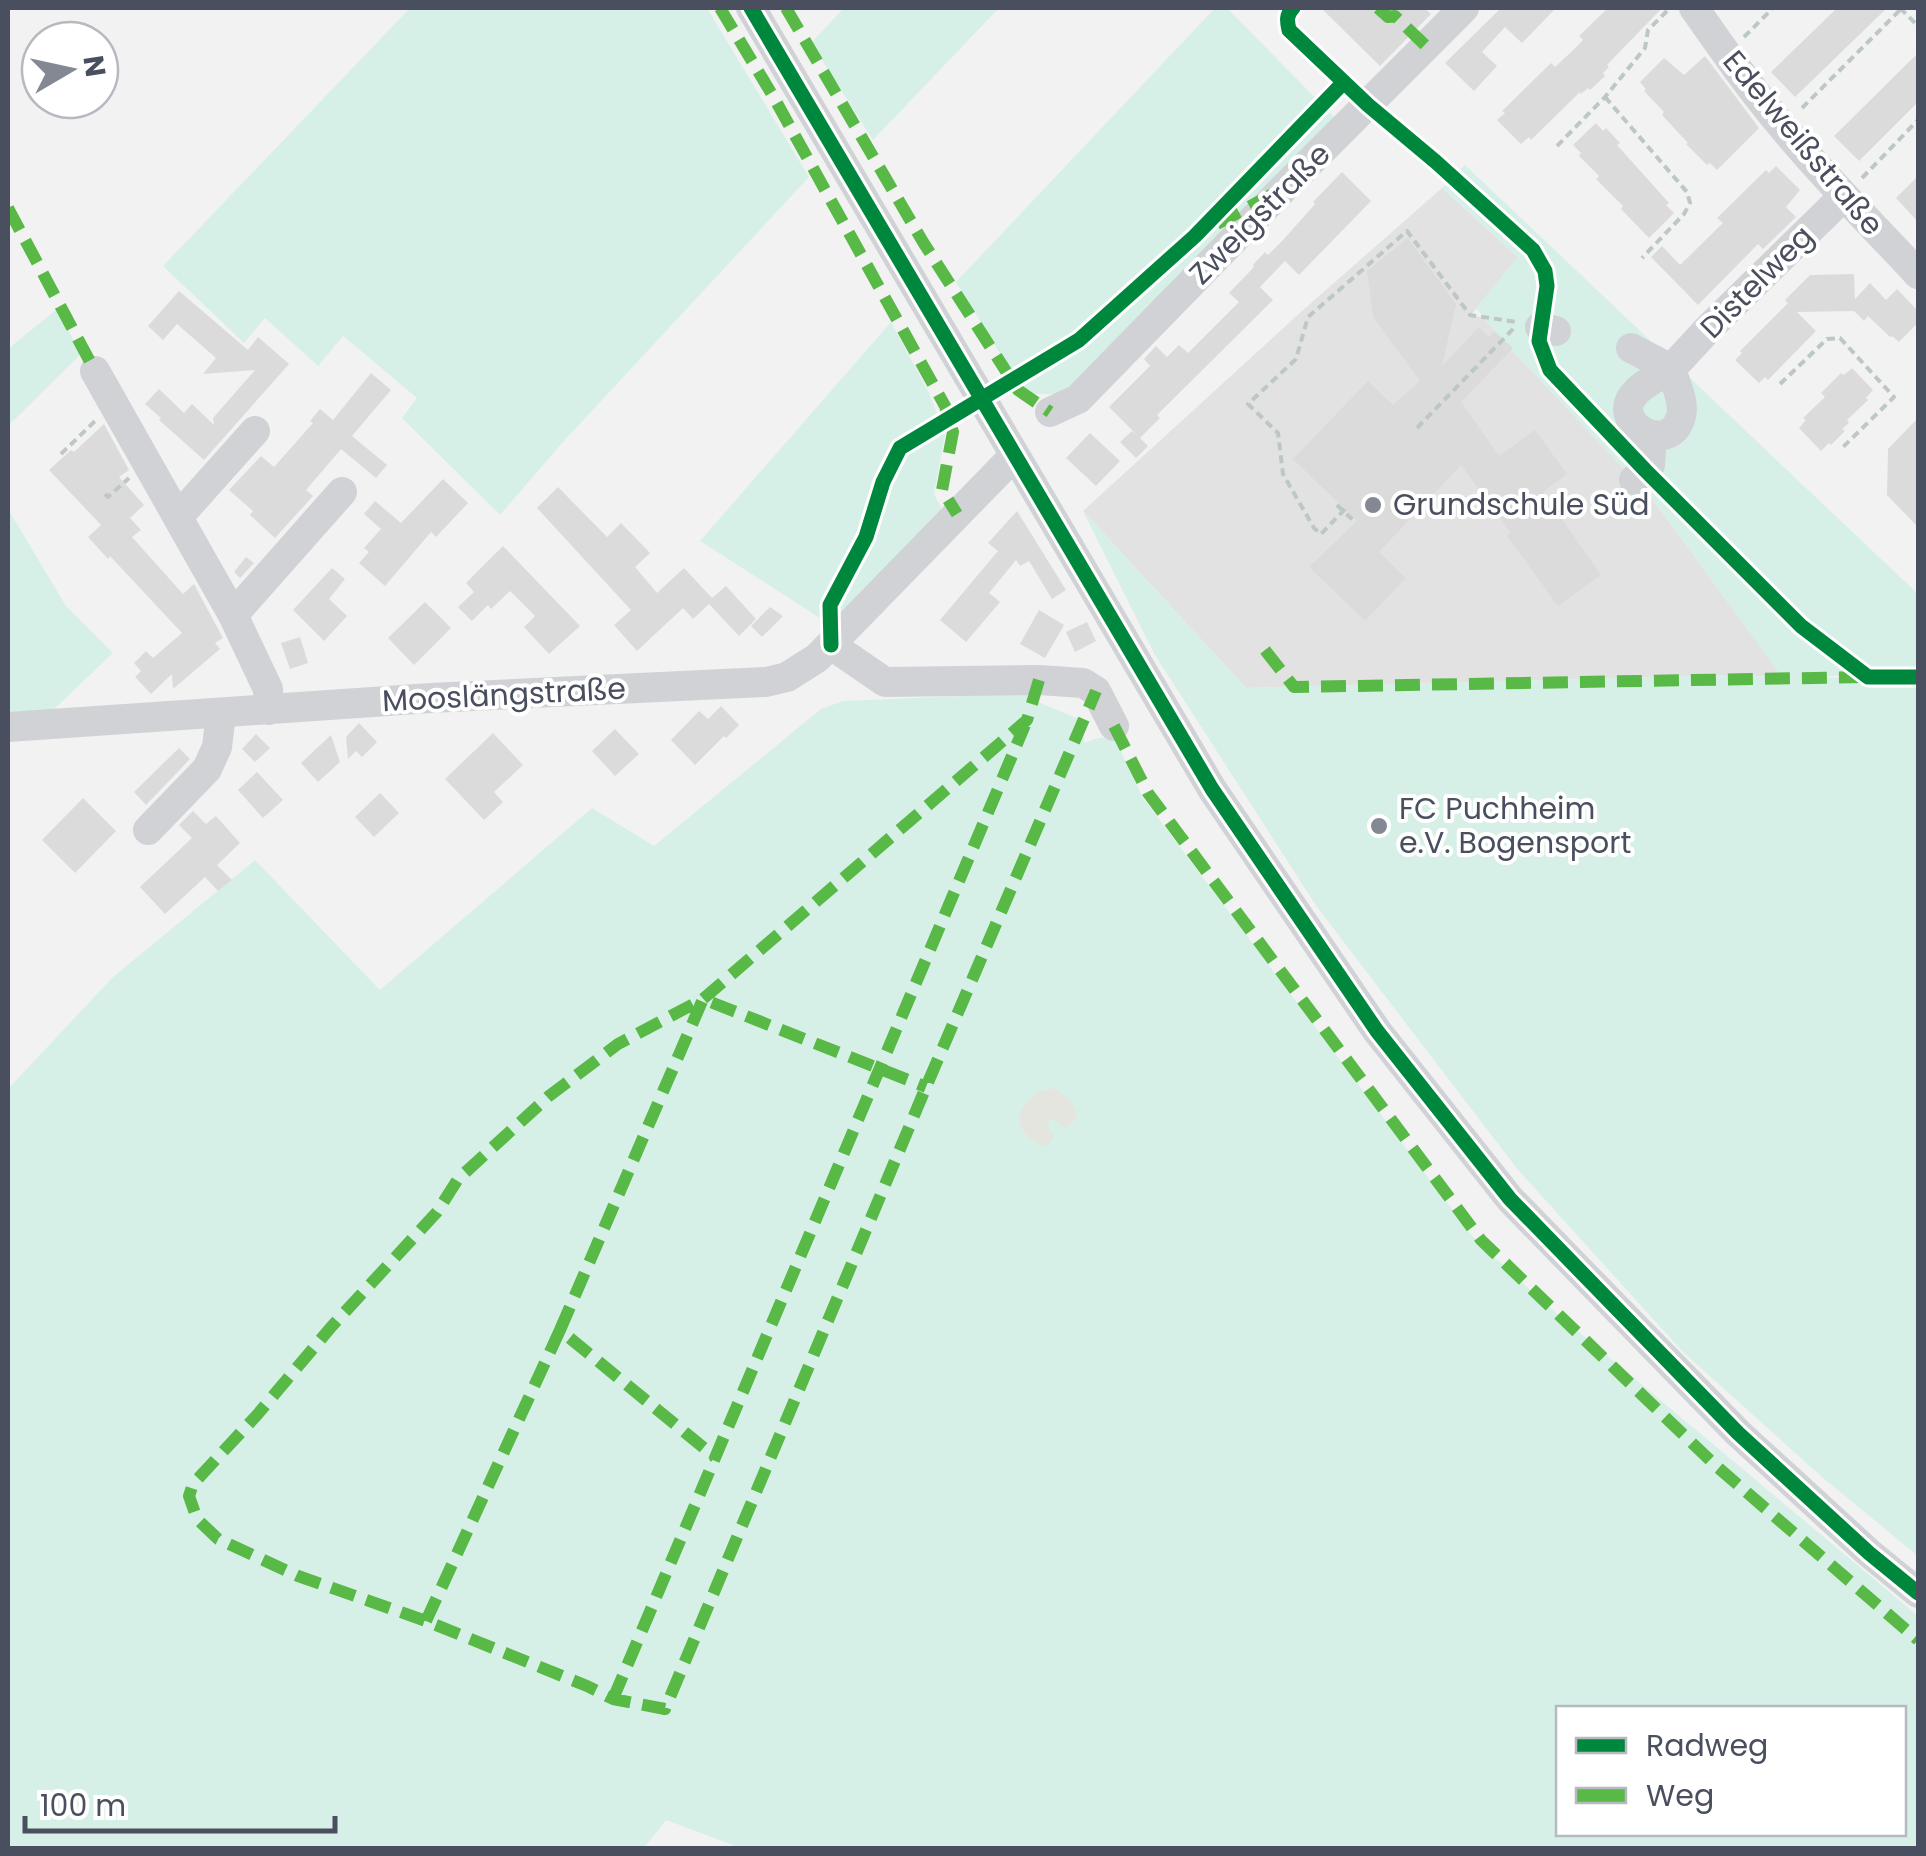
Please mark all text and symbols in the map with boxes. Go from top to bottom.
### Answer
north arrow [20,20,120,120]
street label: Edelweißstraße [1713,41,1894,244]
text: N [73,53,115,80]
street label: Zweigstraße [1179,133,1340,294]
street label: Distelweg [1690,215,1823,348]
place label: Grundschule Süd [1393,483,1650,526]
marker: Grundschule Süd [1362,494,1384,516]
street label: Mooslängstraße [381,667,627,722]
place label: FC Puchheim e.V. Bogensport [1399,787,1631,864]
marker: FC Puchheim e.V. Bogensport [1368,815,1390,837]
legend [1556,1706,1906,1836]
text: Radweg [1646,1724,1768,1767]
scale bar [25,1771,335,1833]
text: Weg [1646,1774,1714,1817]
text: 100 m [40,1784,126,1827]

